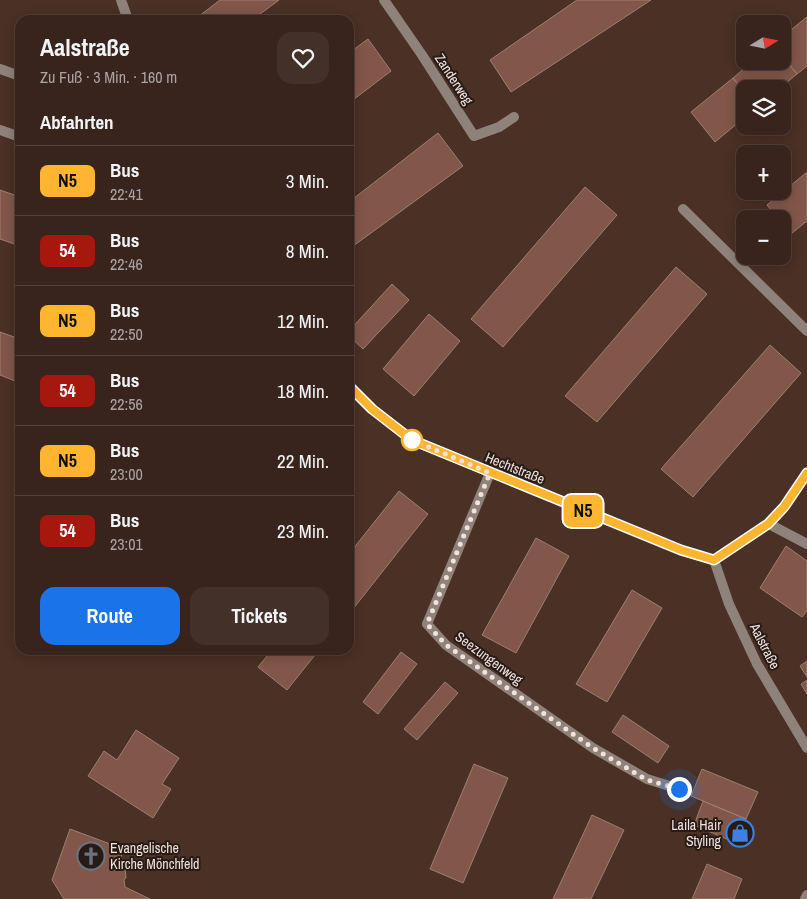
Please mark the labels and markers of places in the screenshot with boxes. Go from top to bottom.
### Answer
unlabelled marker [401,429,423,451]
place label: Laila Hair Styling [671,816,722,850]
shop icon: Laila Hair Styling [725,818,755,848]
place label: Evangelische Kirche Mönchfeld [110,839,199,873]
church icon: Evangelische Kirche Mönchfeld [76,841,106,871]

